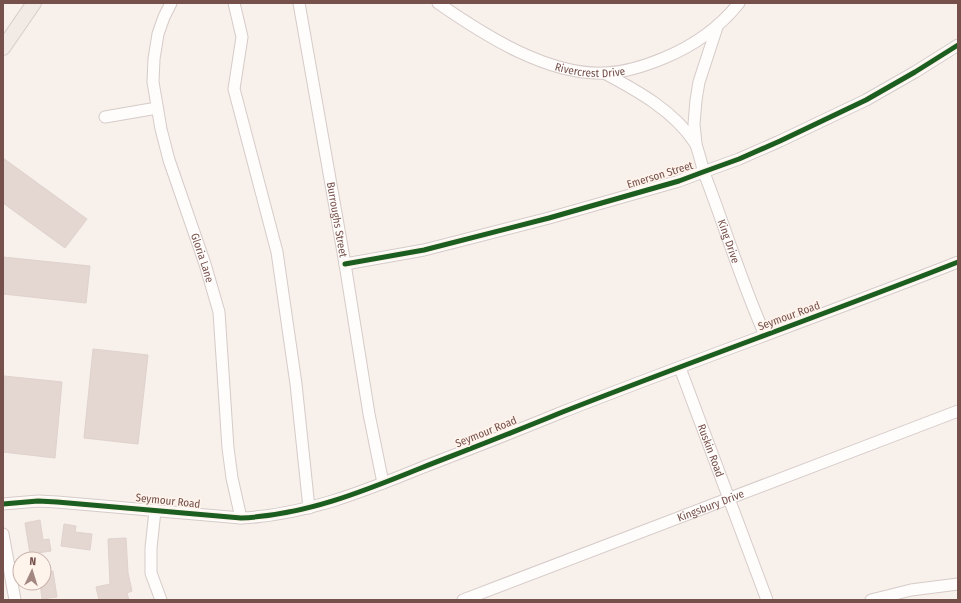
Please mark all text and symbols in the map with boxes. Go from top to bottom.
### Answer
street label: Rivercrest Drive [554,60,626,80]
street label: Emerson Street [625,159,695,191]
street label: Burroughs Street [324,181,350,259]
street label: King Drive [715,218,743,265]
street label: Gloria Lane [188,231,216,284]
street label: Seymour Road [756,299,822,333]
street label: Seymour Road [453,414,519,450]
street label: Ruskin Road [695,422,727,479]
street label: Kingsbury Drive [675,487,746,524]
street label: Seymour Road [135,491,201,511]
north arrow [12,551,52,591]
text: N [29,555,36,568]

